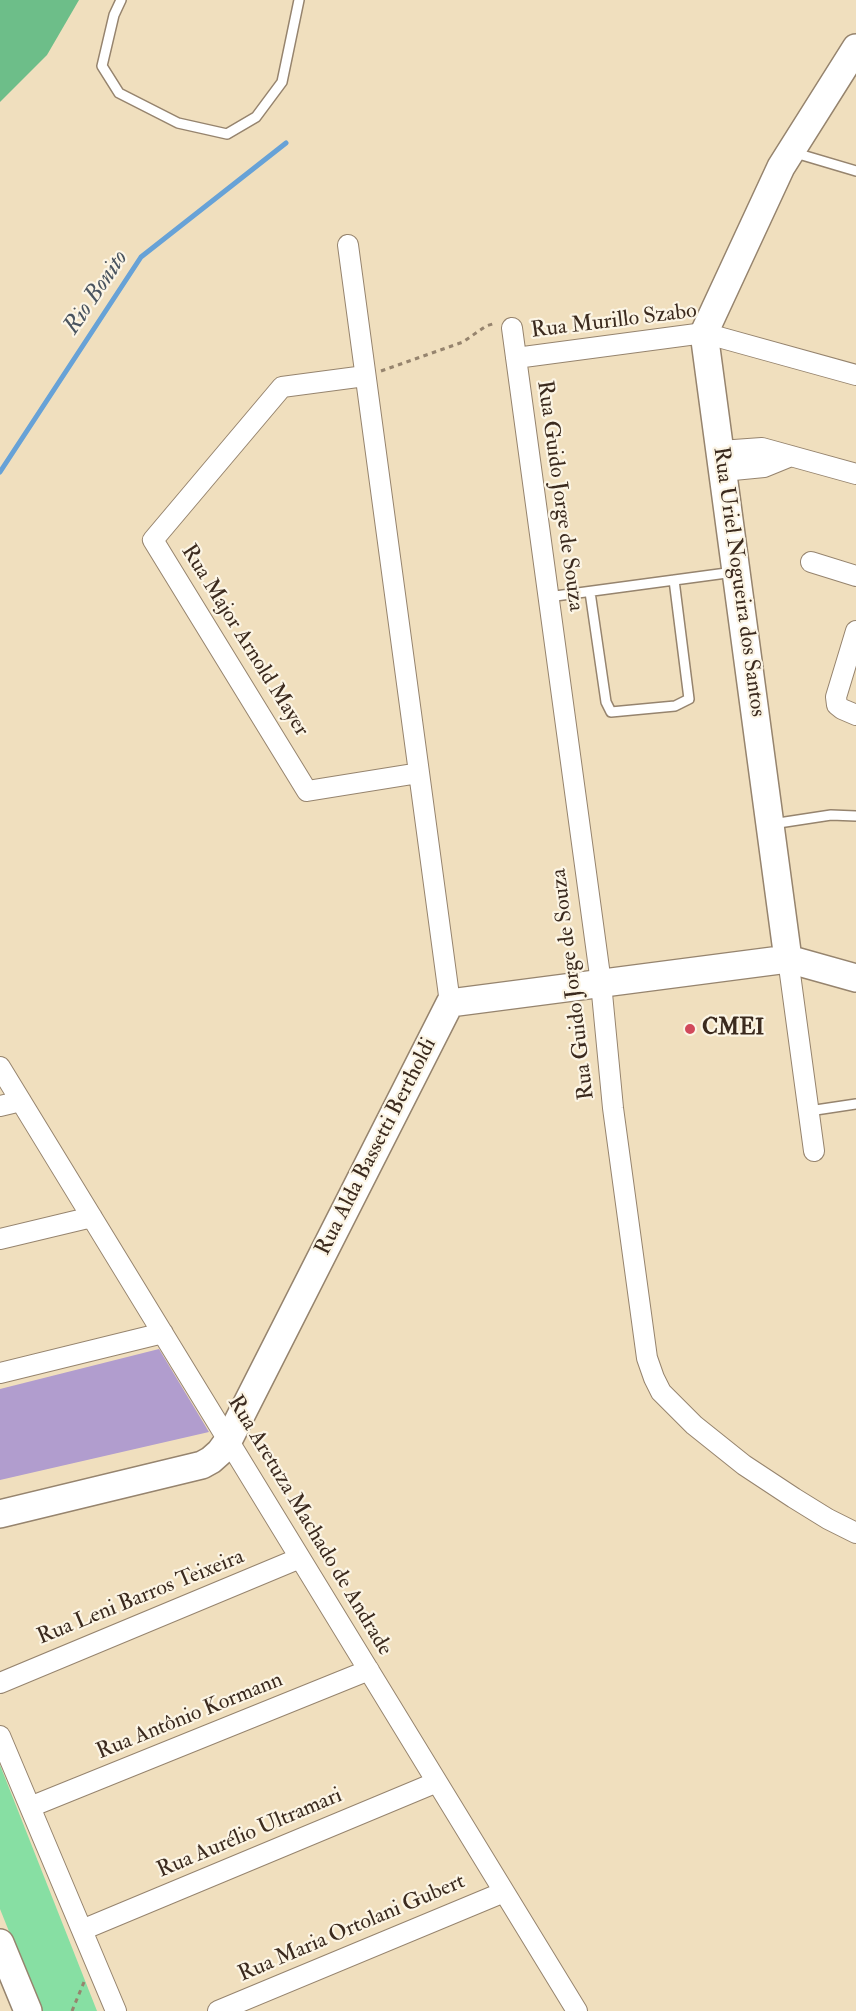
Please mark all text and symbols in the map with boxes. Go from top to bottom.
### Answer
water label: Rio Bonito [59,246,135,340]
street label: Rua Murillo Szabo [530,299,698,345]
street label: Rua Guido Jorge de Souza [530,379,588,613]
street label: Rua Uriel Nogueira dos Santos [706,445,770,719]
street label: Rua Major Arnold Mayer [174,540,314,742]
street label: Rua Guido Jorge de Souza [547,867,601,1101]
place label: CMEI [702,1016,764,1042]
marker: CMEI [683,1022,697,1036]
street label: Rua Alda Bassetti Bertholdi [311,1034,443,1260]
street label: Rua Aretuza Machado de Andrade [221,1391,397,1661]
street label: Rua Leni Barros Teixeira [34,1544,248,1652]
street label: Rua Antônio Kormann [93,1668,287,1766]
street label: Rua Aurélio Ultramari [154,1783,346,1885]
street label: Rua Maria Ortolani Gubert [235,1869,469,1989]

